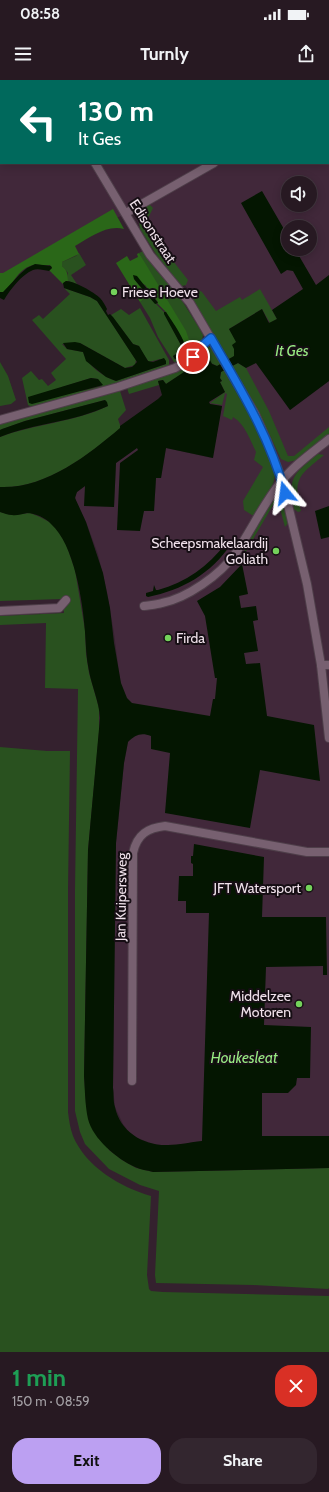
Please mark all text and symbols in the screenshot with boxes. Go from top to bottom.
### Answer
text: 08:58 [20,5,60,23]
icon: menu [12,43,34,65]
text: Turnly [140,43,189,65]
icon: share [295,43,317,65]
text: 130 m [78,94,154,128]
icon: left [12,96,64,148]
text: It Ges [78,128,121,150]
map controls [281,176,317,256]
button: sound [281,176,317,212]
street label: Edisonstraat [126,196,180,267]
button: layers [281,220,317,256]
place label: Friese Hoeve [122,283,198,301]
marker: Friese Hoeve [109,287,119,297]
pin [176,340,210,374]
water label: It Ges [275,342,309,360]
icon: arrive [182,346,204,368]
position arrow [264,472,306,514]
place label: Scheepsmakelaardij Goliath [151,534,268,568]
marker: Scheepsmakelaardij Goliath [271,546,281,556]
place label: Firda [176,629,205,647]
marker: Firda [163,633,173,643]
street label: Jan Kuipersweg [111,852,131,942]
place label: JFT Watersport [212,879,301,897]
marker: JFT Watersport [304,883,314,893]
place label: Middelzee Motoren [230,987,291,1021]
marker: Middelzee Motoren [294,999,304,1009]
water label: Houkesleat [210,1049,278,1067]
text: 1 min [12,1363,66,1392]
button: close [275,1365,317,1407]
text: 150 m · 08:59 [12,1393,90,1409]
button: Exit [12,1438,161,1484]
button: Share [169,1438,317,1484]

